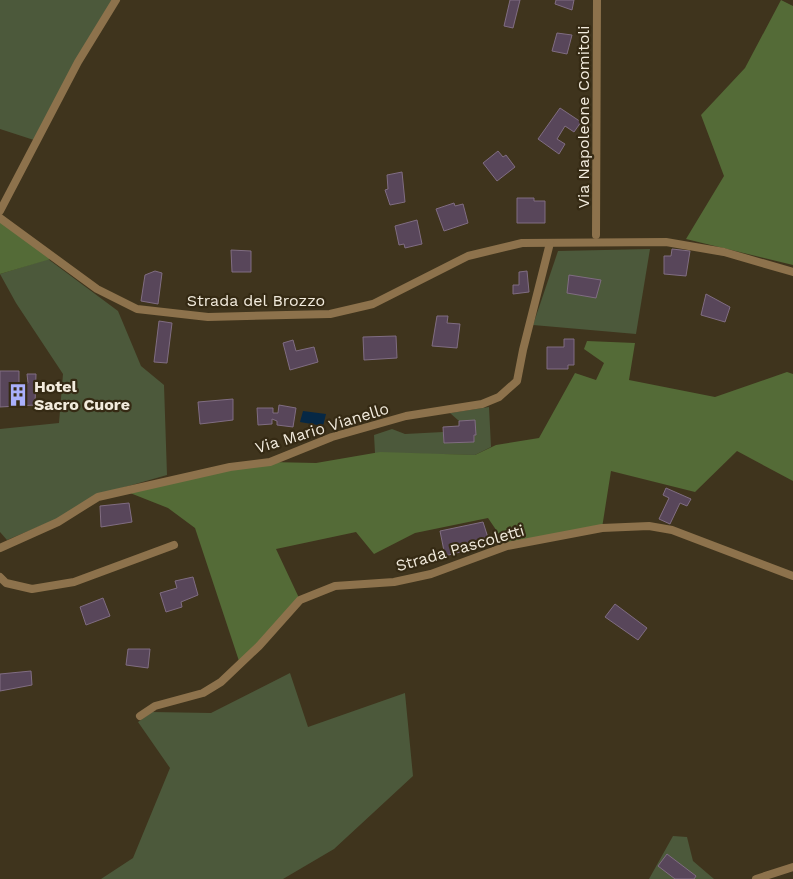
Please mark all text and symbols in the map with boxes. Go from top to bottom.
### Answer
street label: Via Napoleone Comitoli [574,26,593,208]
street label: Strada del Brozzo [187,291,325,310]
place label: Hotel Sacro Cuore [34,377,130,414]
building icon: Hotel Sacro Cuore [5,382,31,408]
street label: Via Mario Vianello [253,399,391,457]
street label: Strada Pascoletti [394,521,526,575]

